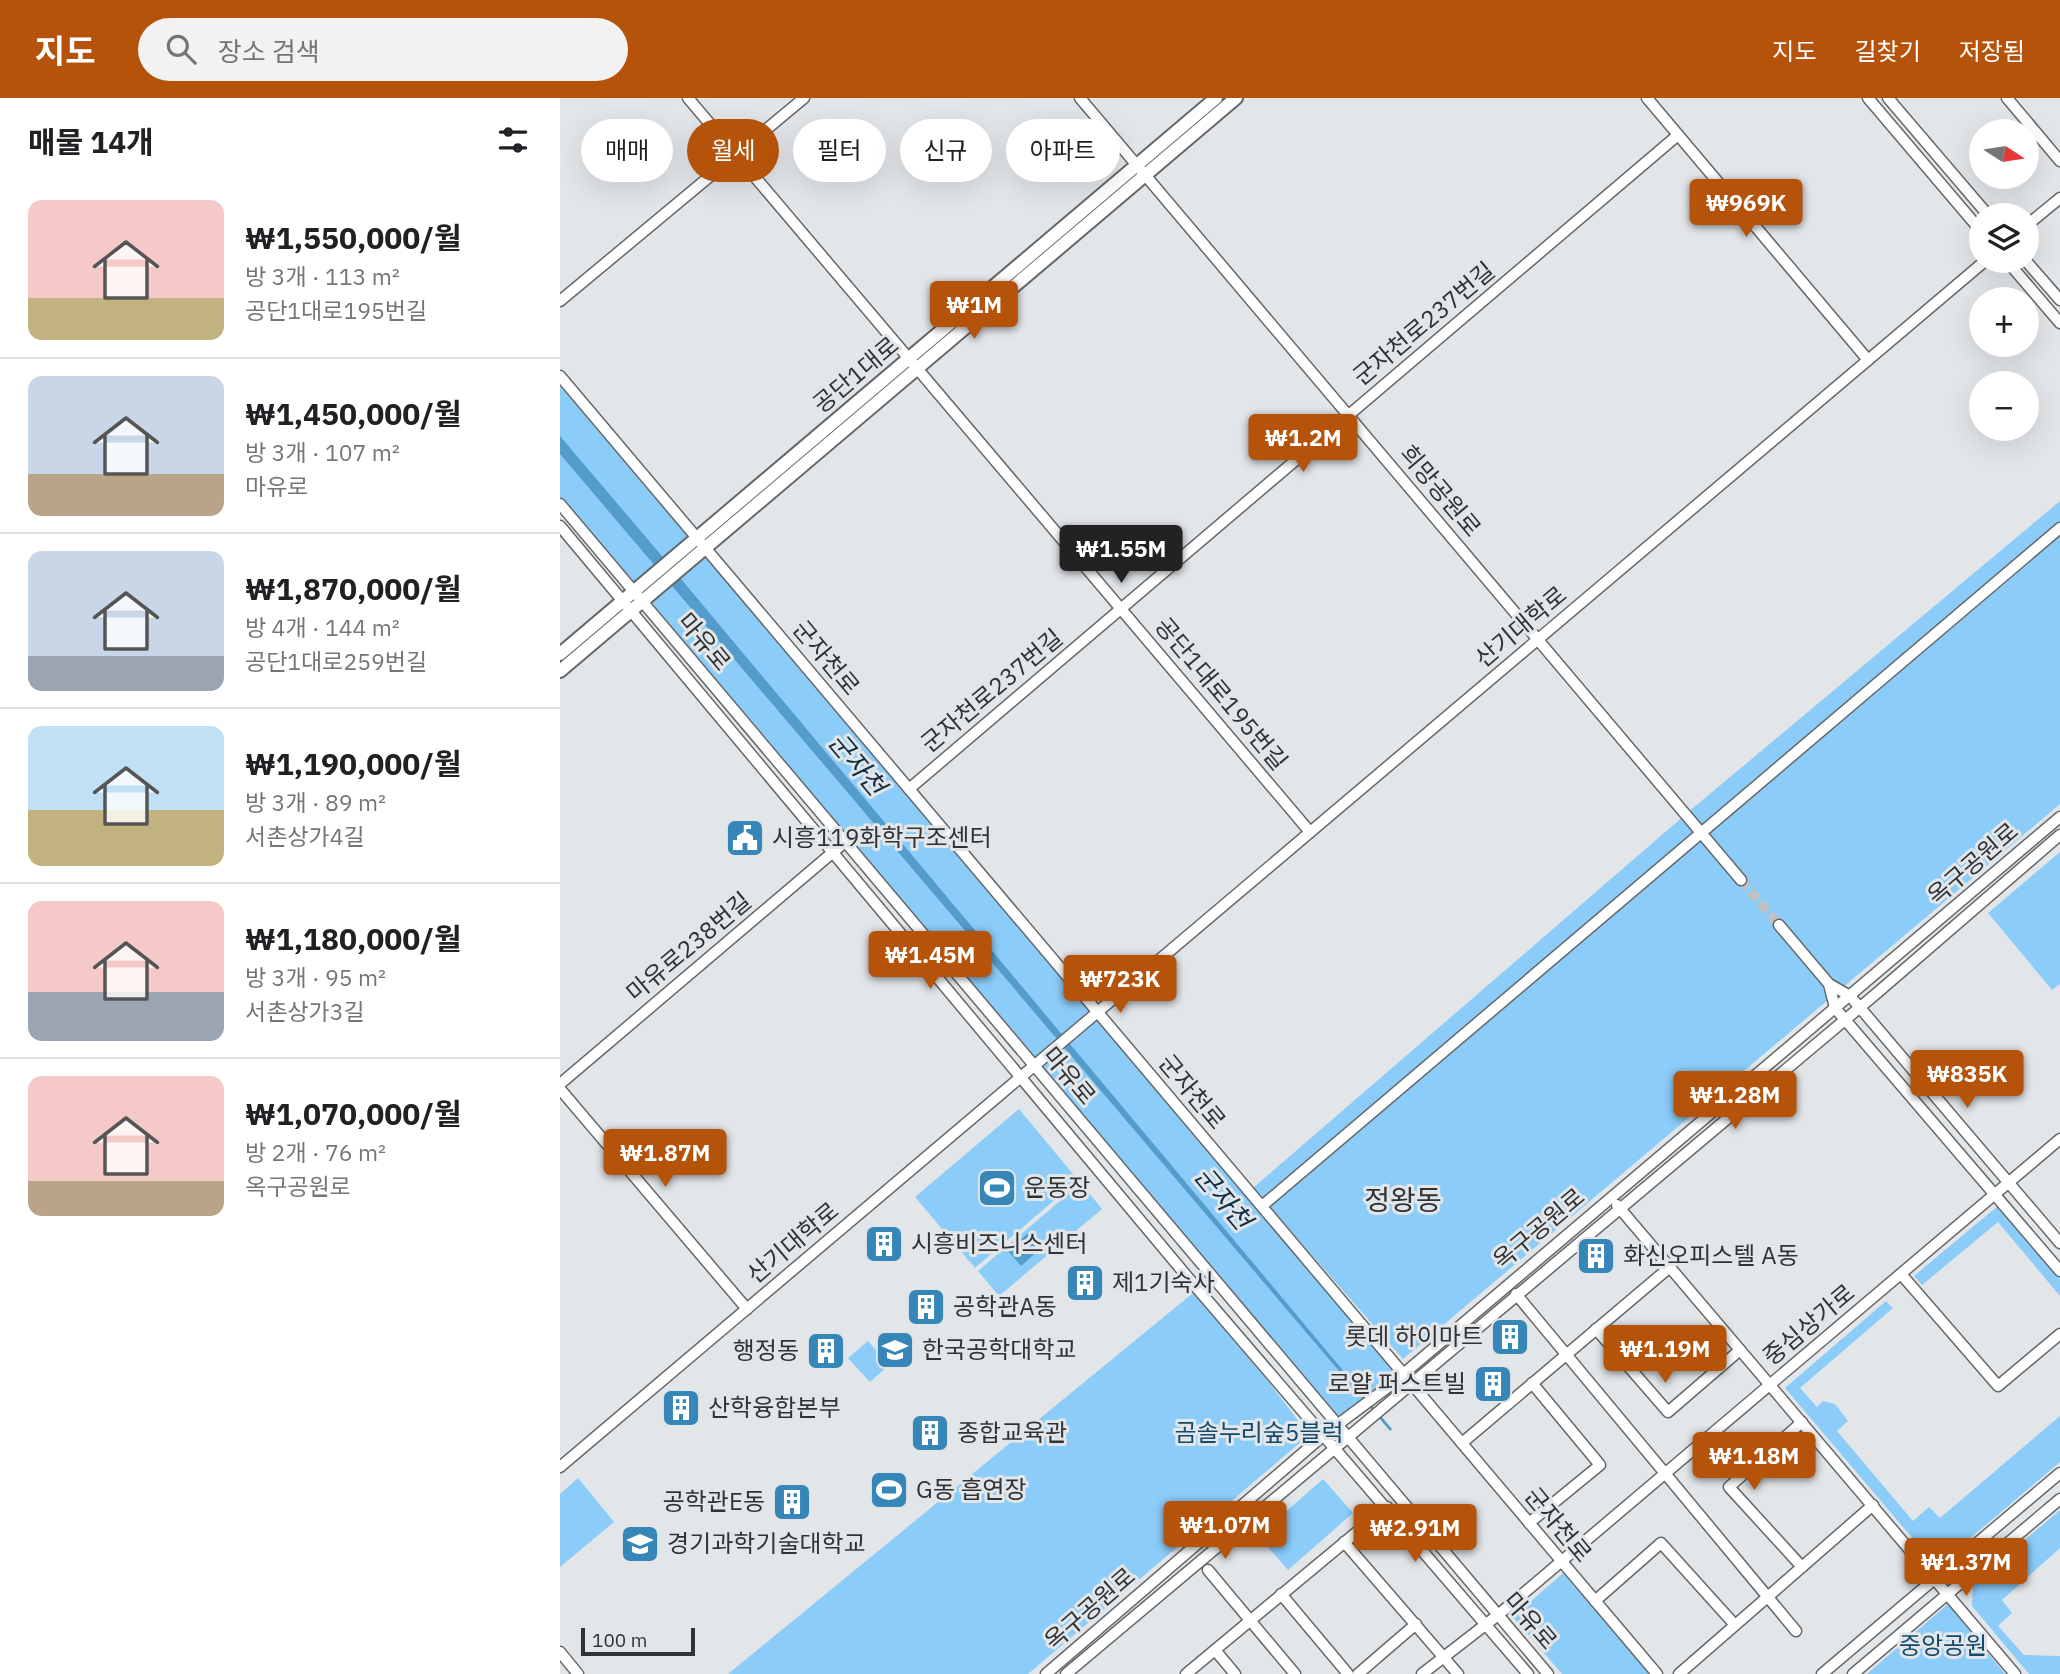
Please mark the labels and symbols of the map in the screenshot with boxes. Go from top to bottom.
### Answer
north arrow [1969,119,2039,189]
pin: ₩969K [1697,180,1795,239]
street label: 군자천로237번길 [1346,255,1501,392]
pin: ₩1M [940,282,1008,341]
street label: 공단1대로 [806,329,905,420]
pin: ₩1.2M [1254,414,1352,474]
street label: 희망공원로 [1393,438,1489,543]
pin: ₩1.55M [1064,526,1178,585]
street label: 산기대학로 [1468,578,1573,674]
street label: 마유로 [671,606,738,677]
street label: 공단1대로195번길 [1148,610,1295,776]
street label: 군자천로 [786,613,867,701]
street label: 군자천로237번길 [914,622,1069,759]
water label: 군자천 [822,725,896,804]
street label: 옥구공원로 [1920,815,2025,912]
public building icon: 시흥119화학구조센터 [724,817,766,859]
place label: 시흥119화학구조센터 [772,821,992,853]
street label: 마유로238번길 [619,885,757,1008]
pin: ₩1.45M [873,932,987,991]
pin: ₩723K [1071,956,1169,1015]
street label: 마유로 [1036,1040,1103,1111]
street label: 군자천로 [1152,1047,1233,1135]
pin: ₩835K [1918,1051,2016,1110]
pin: ₩1.28M [1678,1072,1792,1131]
pin: ₩1.87M [608,1130,722,1189]
water label: 군자천 [1188,1159,1262,1238]
sports icon: 운동장 [976,1167,1018,1209]
place label: 운동장 [1024,1171,1090,1203]
street label: 옥구공원로 [1486,1180,1591,1276]
district label: 정왕동 [1364,1181,1442,1218]
street label: 산기대학로 [740,1194,845,1290]
building icon: 시흥비즈니스센터 [863,1223,905,1265]
place label: 시흥비즈니스센터 [911,1227,1088,1259]
building icon: 화신오피스텔 A동 [1575,1235,1617,1277]
place label: 화신오피스텔 A동 [1623,1239,1799,1271]
building icon: 제1기숙사 [1064,1262,1106,1304]
place label: 제1기숙사 [1112,1266,1215,1298]
street label: 중심상가로 [1756,1276,1861,1372]
building icon: 공학관A동 [905,1286,947,1328]
place label: 공학관A동 [953,1290,1057,1322]
building icon: 롯데 하이마트 [1489,1316,1531,1358]
place label: 롯데 하이마트 [1345,1320,1483,1352]
pin: ₩1.19M [1608,1326,1722,1385]
school or university icon: 한국공학대학교 [874,1329,916,1371]
building icon: 행정동 [805,1330,847,1372]
place label: 한국공학대학교 [922,1333,1077,1365]
place label: 행정동 [733,1334,799,1366]
building icon: 로얄 퍼스트빌 [1472,1363,1514,1405]
place label: 로얄 퍼스트빌 [1328,1367,1466,1399]
building icon: 산학융합본부 [660,1387,702,1429]
place label: 산학융합본부 [708,1391,840,1423]
building icon: 종합교육관 [909,1412,951,1454]
place label: 종합교육관 [957,1416,1067,1448]
park label: 곰솔누리숲5블럭 [1175,1416,1343,1448]
pin: ₩1.18M [1697,1432,1811,1492]
sports icon: G동 흡연장 [868,1469,910,1511]
place label: G동 흡연장 [916,1473,1027,1505]
street label: 군자천로 [1518,1480,1599,1568]
building icon: 공학관E동 [771,1481,813,1523]
place label: 공학관E동 [663,1485,765,1517]
pin: ₩1.07M [1168,1502,1282,1561]
pin: ₩2.91M [1358,1504,1472,1564]
school or university icon: 경기과학기술대학교 [619,1523,661,1565]
place label: 경기과학기술대학교 [667,1527,866,1559]
pin: ₩1.37M [1909,1538,2023,1598]
street label: 옥구공원로 [1037,1560,1142,1657]
street label: 마유로 [1497,1585,1565,1656]
scale bar [581,1625,695,1657]
park label: 중앙공원 [1899,1629,1987,1661]

